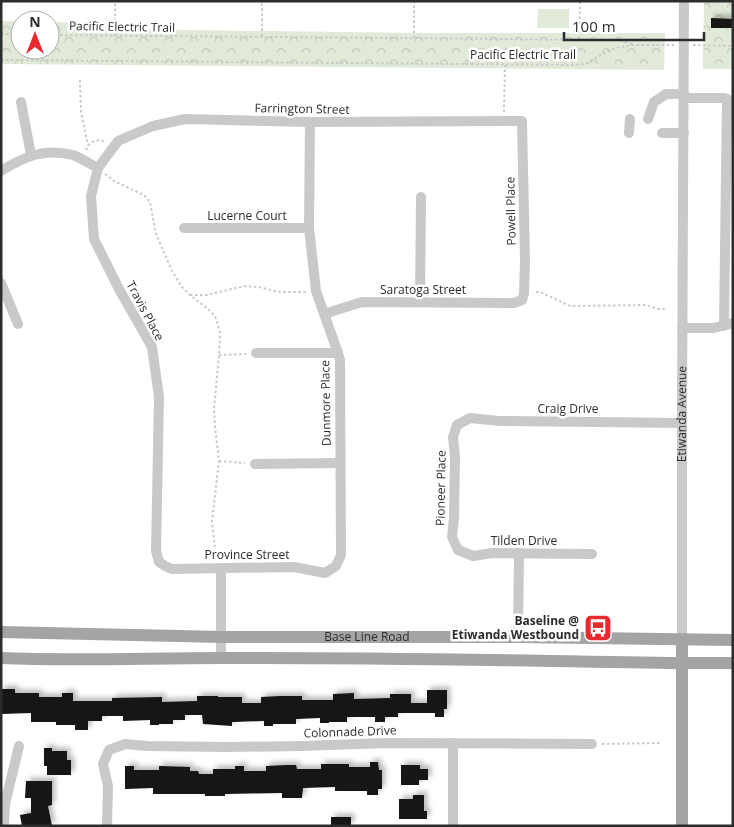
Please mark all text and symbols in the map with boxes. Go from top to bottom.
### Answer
north arrow [10,10,60,60]
scale bar [564,10,704,42]
text: N [29,12,41,31]
text: 100 m [572,16,616,36]
street label: Pacific Electric Trail [69,17,175,36]
street label: Pacific Electric Trail [470,46,576,63]
street label: Farrington Street [254,99,350,118]
street label: Powell Place [501,176,520,246]
street label: Lucerne Court [207,207,287,224]
street label: Travis Place [123,278,168,344]
street label: Saratoga Street [380,281,466,298]
street label: Dunmore Place [316,360,335,446]
street label: Etiwanda Avenue [673,366,690,462]
street label: Craig Drive [537,400,599,417]
street label: Pioneer Place [431,450,450,526]
street label: Tilden Drive [491,532,558,549]
street label: Province Street [205,546,289,563]
place label: Baseline @ Etiwanda Westbound [452,612,579,643]
bus stop icon: Baseline @ Etiwanda Westbound [583,613,613,643]
street label: Base Line Road [324,628,410,645]
street label: Colonnade Drive [303,721,397,742]

